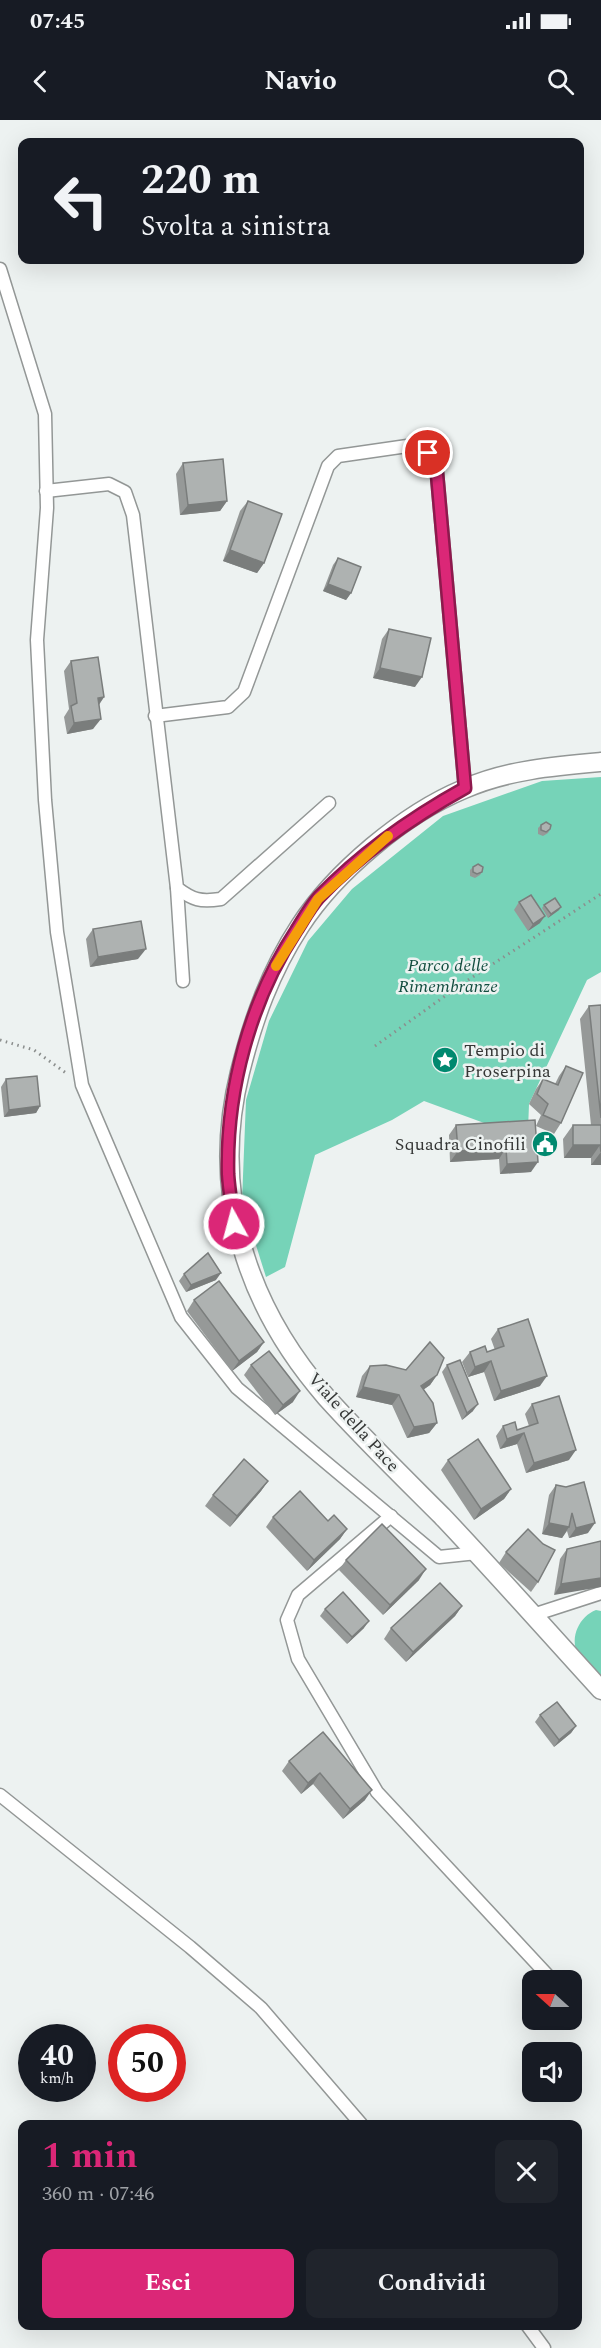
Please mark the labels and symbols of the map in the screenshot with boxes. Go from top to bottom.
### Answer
pin [402,427,453,478]
park label: Parco delle Rimembranze [398,952,498,1000]
place label: Tempio di Proserpina [464,1037,551,1085]
place icon: Tempio di Proserpina [430,1045,460,1075]
public building icon: Squadra Cinofili [530,1129,560,1159]
place label: Squadra Cinofili [395,1131,526,1158]
position arrow [202,1192,266,1256]
street label: Viale della Pace [301,1366,406,1478]
north arrow [522,1970,582,2030]
speed limit sign: 50 [108,2024,186,2102]

